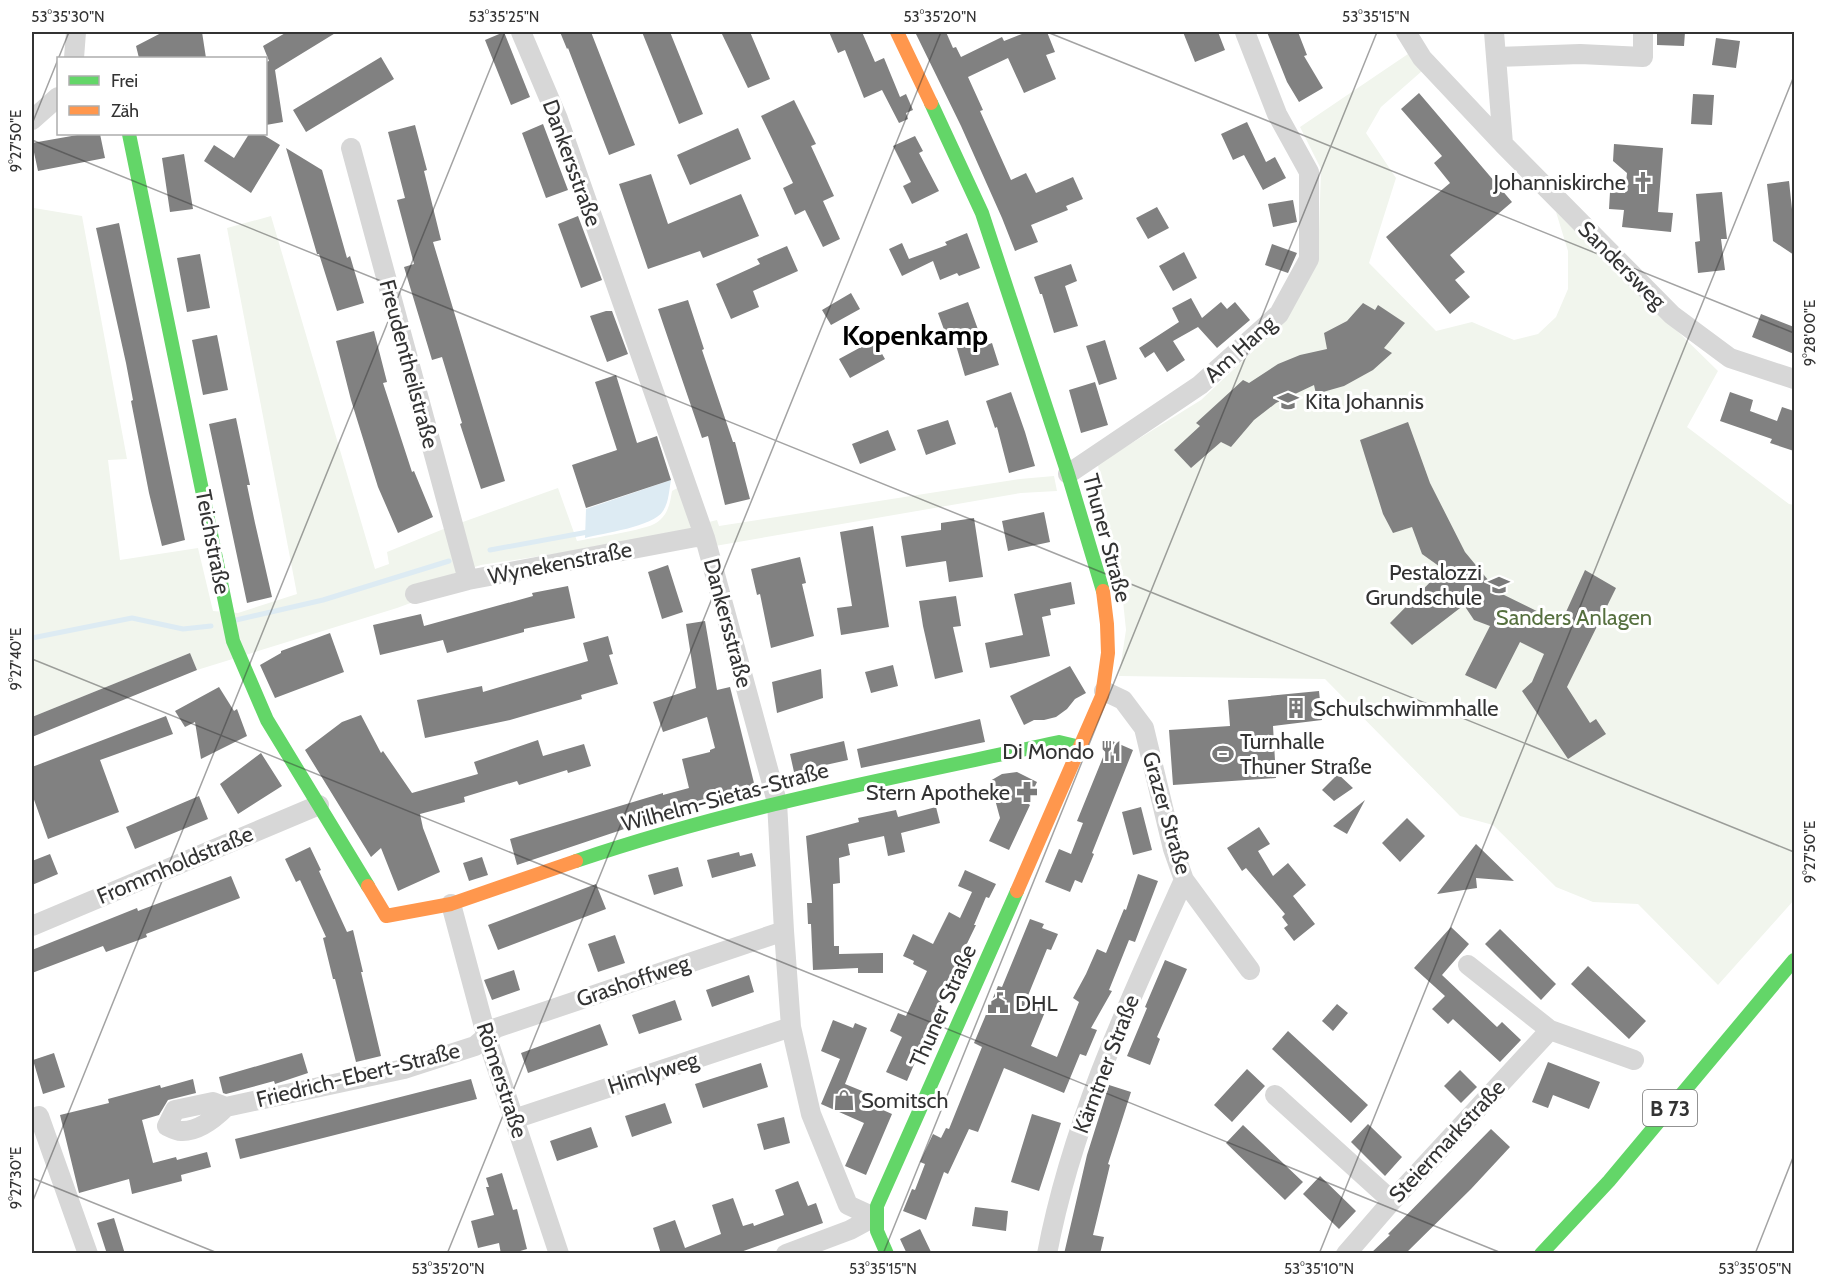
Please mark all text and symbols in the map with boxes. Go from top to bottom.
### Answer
text: 53°35'30"N [31,8,105,26]
text: 53°35'25"N [469,8,539,26]
text: 53°35'20"N [903,8,977,26]
text: 53°35'15"N [1342,8,1410,26]
legend [57,57,267,135]
text: Frei [111,70,138,92]
street label: Dankersstraße [537,96,607,230]
text: Zäh [111,100,139,122]
text: 9°27'50"E [7,110,25,172]
place label: Johanniskirche [1492,169,1626,196]
church icon: Johanniskirche [1631,170,1655,194]
street label: Sandersweg [1572,215,1672,315]
street label: Freudentheilstraße [373,277,445,451]
text: 9°28'00"E [1801,300,1819,366]
street label: Am Hang [1199,309,1282,388]
district label: Kopenkamp [842,318,988,352]
place label: Kita Johannis [1305,388,1424,415]
school or university icon: Kita Johannis [1276,389,1300,413]
street label: Thuner Straße [1077,471,1137,605]
street label: Teichstraße [190,488,236,596]
street label: Wynekenstraße [486,536,634,590]
street label: Dankersstraße [698,555,758,691]
place label: Pestalozzi Grundschule [1365,559,1482,611]
school or university icon: Pestalozzi Grundschule [1487,573,1511,597]
park label: Sanders Anlagen [1496,604,1652,631]
text: 9°27'40"E [7,628,25,690]
place label: Schulschwimmhalle [1313,695,1499,722]
building icon: Schulschwimmhalle [1284,696,1308,720]
place label: Turnhalle Thuner Straße [1240,728,1372,780]
place label: Di Mondo [1002,738,1094,765]
restaurant icon: Di Mondo [1099,739,1123,763]
sports icon: Turnhalle Thuner Straße [1211,742,1235,766]
street label: Grazer Straße [1137,749,1197,877]
street label: Wilhelm-Sietas-Straße [619,756,831,838]
place label: Stern Apotheke [866,779,1010,806]
pharmacy icon: Stern Apotheke [1015,780,1039,804]
street label: Frommholdstraße [93,820,257,910]
text: 9°27'50"E [1801,821,1819,883]
street label: Thuner Straße [904,940,982,1072]
street label: Grashoffweg [573,949,694,1013]
place label: DHL [1015,990,1058,1017]
public building icon: DHL [986,991,1010,1015]
street label: Kärntner Straße [1067,991,1145,1137]
street label: Römerstraße [471,1019,533,1141]
street label: Friedrich-Ebert-Straße [253,1037,463,1113]
street label: Himlyweg [604,1045,703,1100]
street label: Steiermarkstraße [1383,1074,1511,1208]
place label: Somitsch [861,1087,948,1114]
shop icon: Somitsch [832,1088,856,1112]
road number: B 73 [1643,1090,1697,1126]
text: 9°27'30"E [7,1147,25,1209]
text: 53°35'20"N [411,1260,485,1278]
text: 53°35'15"N [849,1260,917,1278]
text: 53°35'10"N [1284,1260,1354,1278]
text: 53°35'05"N [1718,1260,1792,1278]

